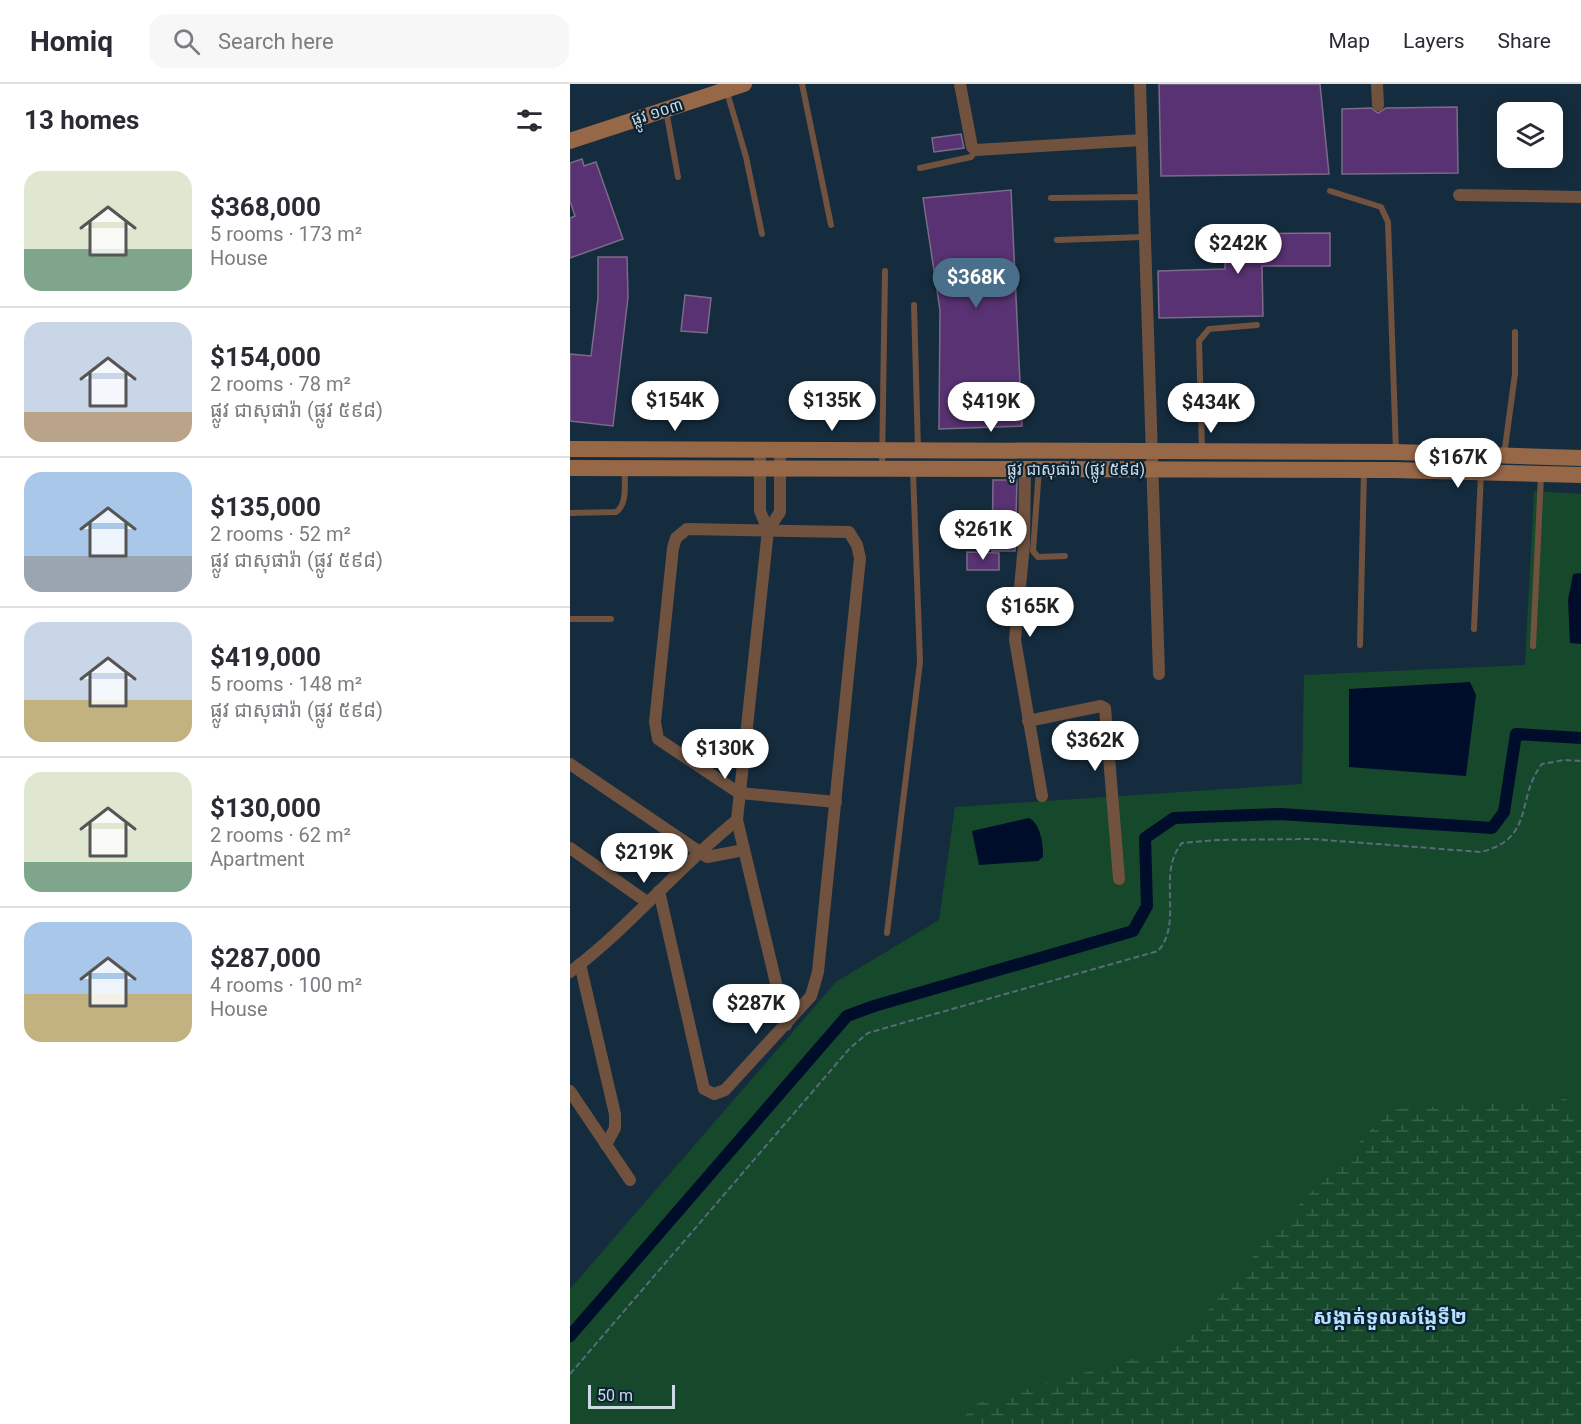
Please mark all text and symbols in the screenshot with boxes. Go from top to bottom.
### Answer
search box [149,14,569,68]
text: Homiq [30,25,113,58]
icon: search [170,25,203,58]
text: Search here [218,29,334,54]
text: Map [1328,29,1370,53]
text: Layers [1403,29,1464,53]
text: Share [1497,29,1551,53]
street label: ផ្លូវ ១០៣ [629,95,687,134]
map controls [1497,102,1563,168]
button: layers [1497,102,1563,168]
icon: filters [513,104,546,137]
text: 13 homes [24,105,139,135]
text: $368,000 [210,192,321,222]
icon: home [72,195,144,267]
text: 5 rooms · 173 m² [210,222,362,246]
pin: $242K [1196,224,1280,275]
text: $242K [1209,231,1267,255]
text: House [210,246,268,270]
pin: $368K [934,258,1018,309]
text: $368K [947,265,1005,289]
text: $154,000 [210,342,321,372]
icon: home [72,346,144,418]
text: 2 rooms · 78 m² [210,372,351,396]
pin: $154K [633,381,717,432]
pin: $135K [790,381,874,432]
pin: $419K [949,382,1033,433]
pin: $434K [1169,383,1253,434]
text: $154K [646,388,704,412]
text: $135K [803,388,861,412]
text: $419K [962,389,1020,413]
text: $434K [1182,390,1240,414]
text: ផ្លូវ ជាសុផារ៉ា (ផ្លូវ ៥៩៨) [210,398,383,422]
pin: $167K [1416,438,1500,489]
text: $167K [1429,445,1487,469]
street label: ផ្លូវ ជាសុផារ៉ា (ផ្លូវ ៥៩៨) [1007,460,1145,483]
text: $135,000 [210,492,321,522]
icon: home [72,496,144,568]
pin: $261K [941,510,1025,561]
text: $261K [954,517,1012,541]
text: 2 rooms · 52 m² [210,522,351,546]
text: ផ្លូវ ជាសុផារ៉ា (ផ្លូវ ៥៩៨) [210,548,383,572]
pin: $165K [988,587,1072,638]
text: $165K [1001,594,1059,618]
text: $419,000 [210,642,321,672]
icon: home [72,646,144,718]
text: 5 rooms · 148 m² [210,672,362,696]
text: ផ្លូវ ជាសុផារ៉ា (ផ្លូវ ៥៩៨) [210,698,383,722]
pin: $362K [1053,721,1137,772]
text: $362K [1066,728,1124,752]
pin: $130K [683,729,767,780]
text: $130K [696,736,754,760]
text: $130,000 [210,793,321,823]
icon: home [72,796,144,868]
text: 2 rooms · 62 m² [210,823,351,847]
pin: $219K [602,833,686,884]
text: $219K [615,840,673,864]
text: Apartment [210,847,305,871]
text: $287,000 [210,943,321,973]
icon: home [72,946,144,1018]
text: 4 rooms · 100 m² [210,973,362,997]
pin: $287K [714,984,798,1035]
text: $287K [727,991,785,1015]
text: House [210,997,268,1021]
district label: សង្កាត់ទួលសង្កែទី២ [1313,1305,1467,1330]
scale bar [588,1382,675,1410]
text: 50 m [597,1386,633,1405]

